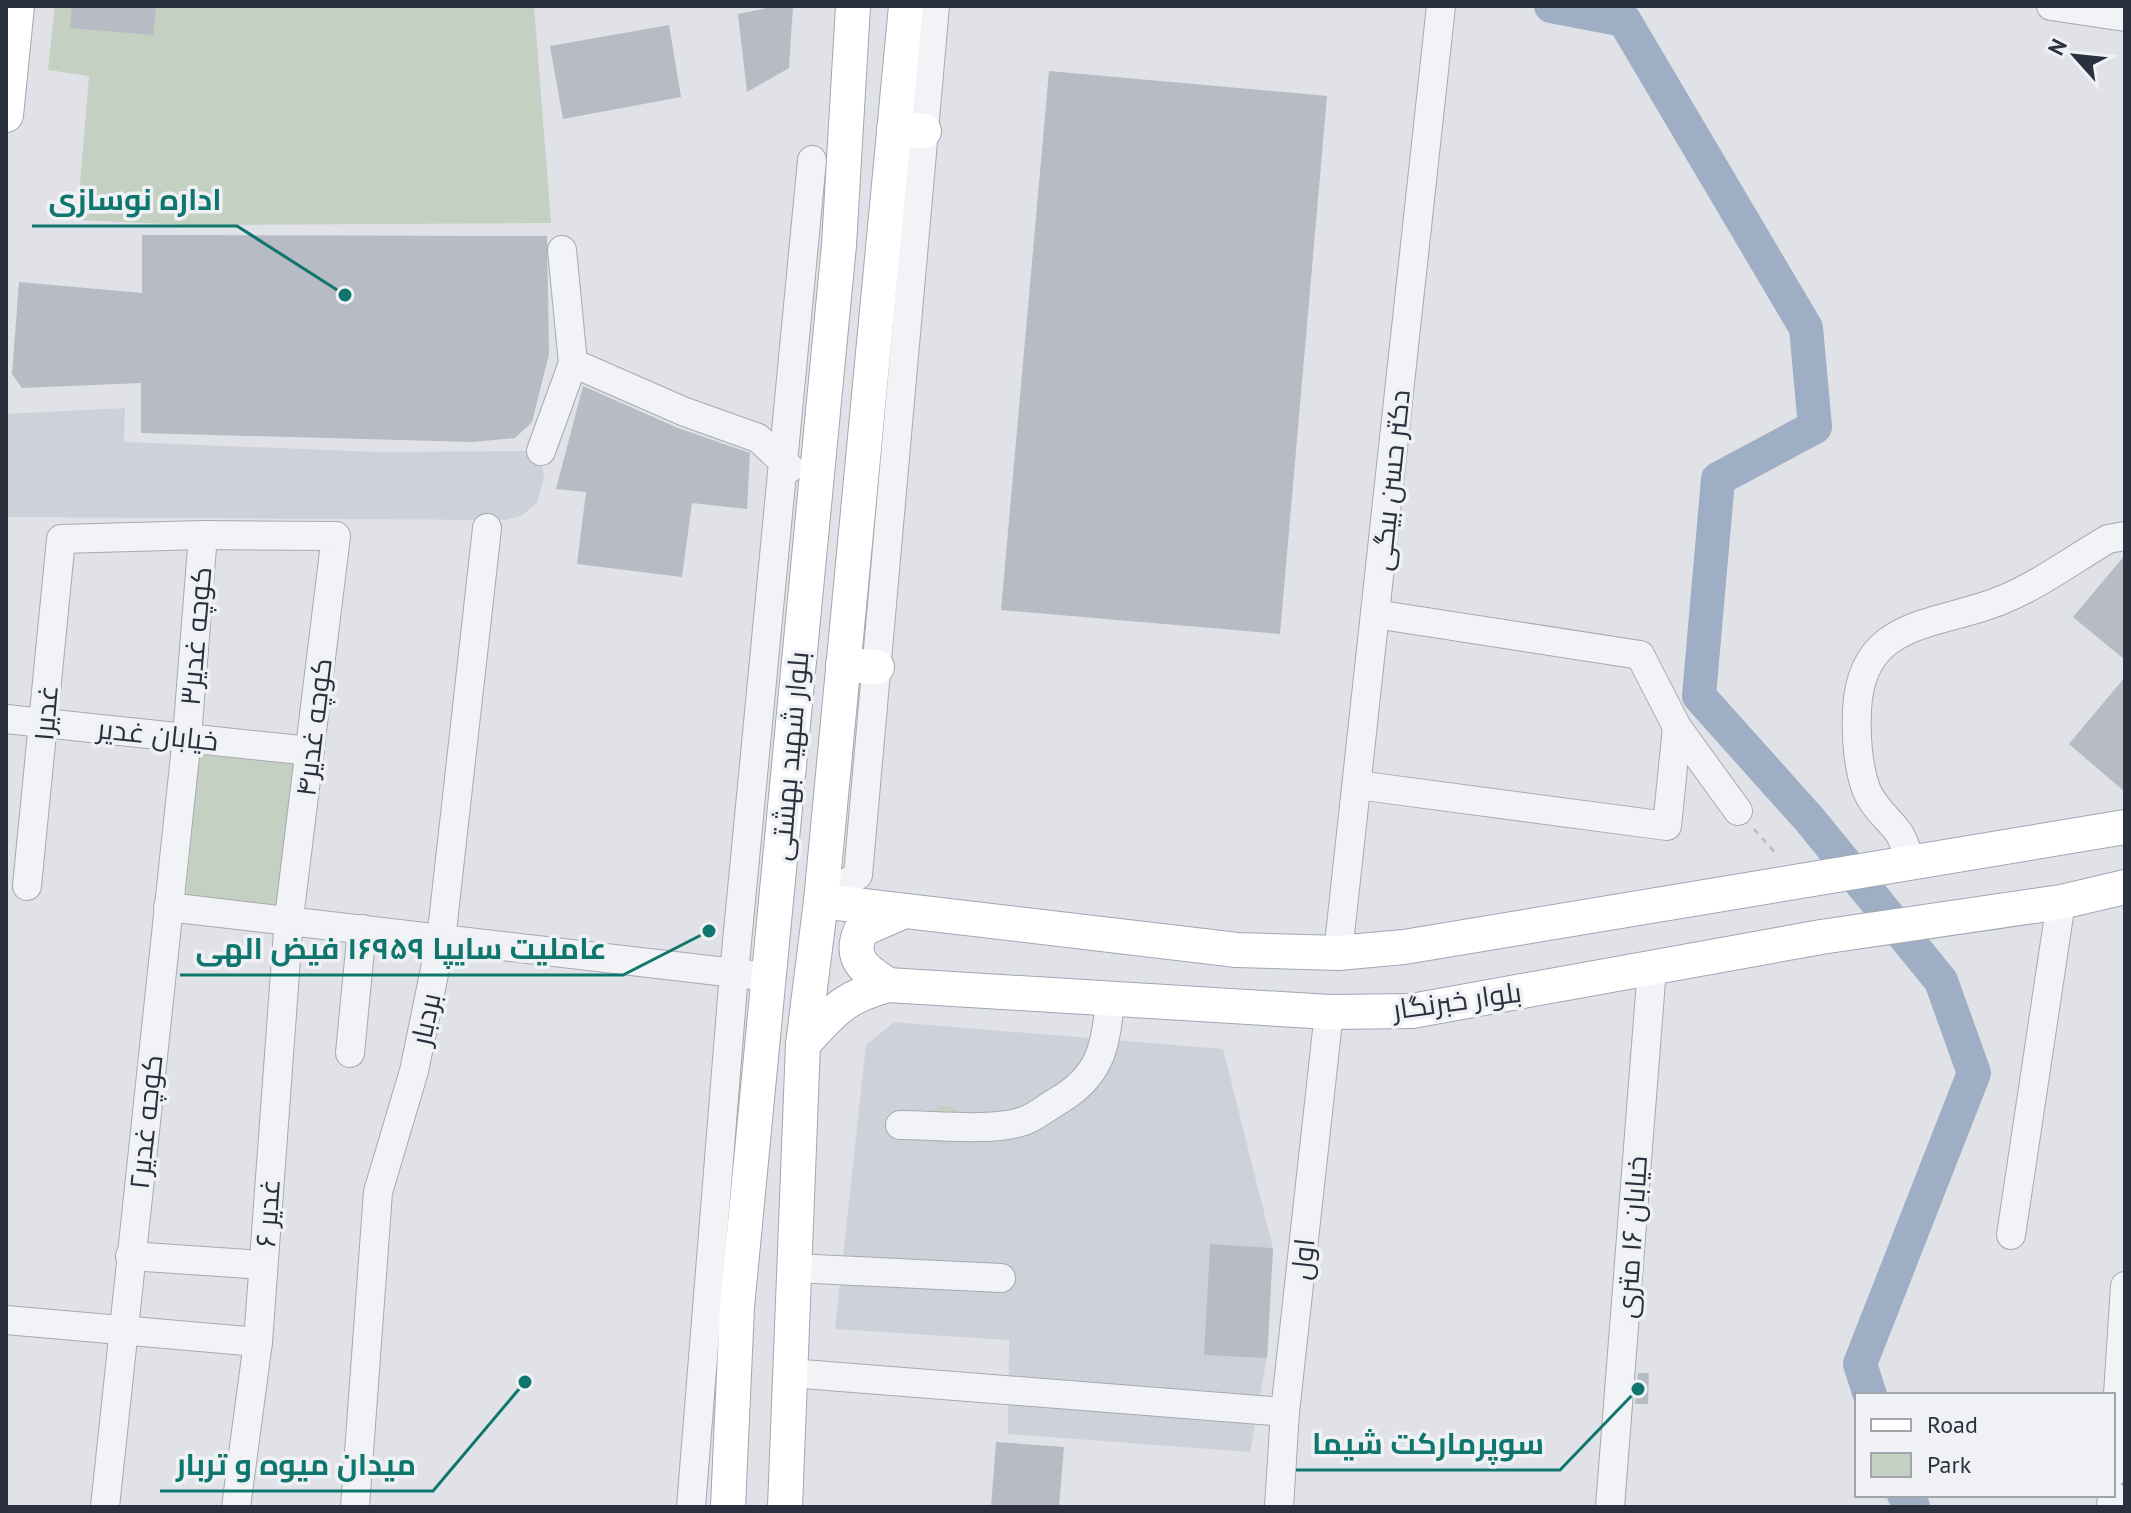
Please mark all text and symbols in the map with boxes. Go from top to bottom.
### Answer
north arrow [2035,16,2115,96]
text: N [2041,34,2073,60]
callout: اداره نوسازی [32,172,237,226]
text: اداره نوسازی [48,179,222,218]
street label: دکتر حسن بیگی [1362,388,1418,572]
street label: کوچه غدیر۳ [171,565,220,707]
street label: بلوار شهید بهشتی [761,650,817,862]
street label: کوچه غدیر۴ [286,656,341,798]
street label: غدیر۱ [24,683,66,743]
street label: خیابان غدیر [94,709,220,759]
callout: عاملیت سایپا ۱۶۹۵۹ فیض الهی [180,921,623,975]
text: عاملیت سایپا ۱۶۹۵۹ فیض الهی [195,928,607,969]
street label: بلوار خبرنگار [1388,973,1524,1028]
street label: بردبار [401,989,449,1050]
street label: کوچه غدیر۲ [120,1053,171,1191]
street label: خیابان ۱۶ متری [1607,1154,1655,1320]
street label: غدیر ۶ [246,1178,288,1248]
street label: اول [1281,1236,1323,1282]
legend [1855,1393,2115,1497]
text: Road [1927,1409,1978,1440]
callout: سوپرمارکت شیما [1296,1416,1560,1470]
text: سوپرمارکت شیما [1312,1423,1544,1465]
callout: میدان میوه و تربار [160,1437,433,1491]
text: میدان میوه و تربار [175,1444,416,1483]
text: Park [1927,1449,1972,1480]

